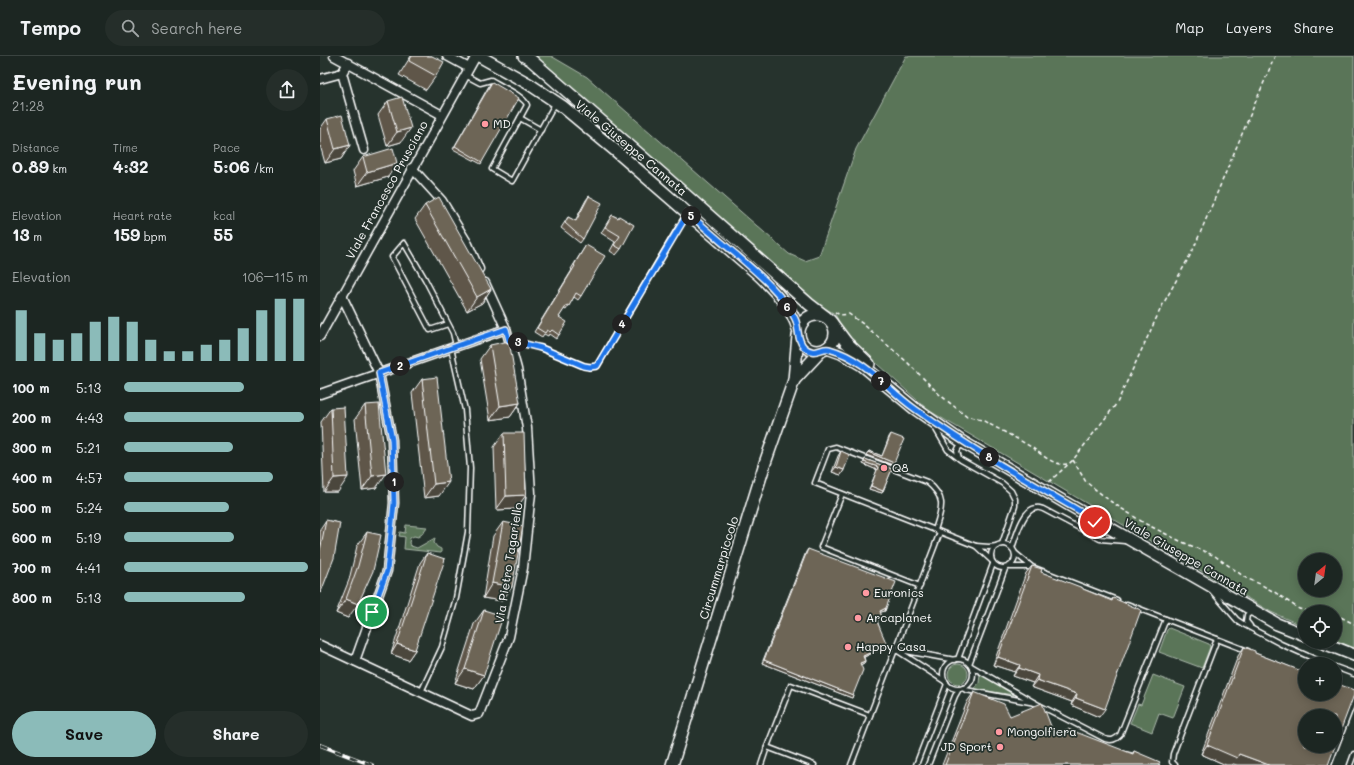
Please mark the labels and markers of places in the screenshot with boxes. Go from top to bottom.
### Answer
place label: MD [493,115,511,131]
marker: MD [480,119,490,129]
pin: 5 [681,206,701,226]
pin: 6 [777,297,797,317]
pin: 4 [612,314,632,334]
pin: 3 [508,332,528,352]
pin: 2 [390,356,410,376]
pin: 7 [871,371,891,391]
pin: 8 [979,447,999,467]
place label: Q8 [892,459,909,475]
marker: Q8 [879,463,889,473]
pin: 1 [384,472,404,492]
pin [1078,505,1112,539]
place label: Euronics [874,584,924,600]
marker: Euronics [861,588,871,598]
pin [355,595,389,629]
place label: Arcaplanet [866,609,932,625]
marker: Arcaplanet [853,613,863,623]
place label: Happy Casa [856,638,926,654]
marker: Happy Casa [843,642,853,652]
place label: Mongolfiera [1007,723,1077,739]
marker: Mongolfiera [994,727,1004,737]
place label: JD Sport [941,738,992,754]
marker: JD Sport [995,742,1005,752]

